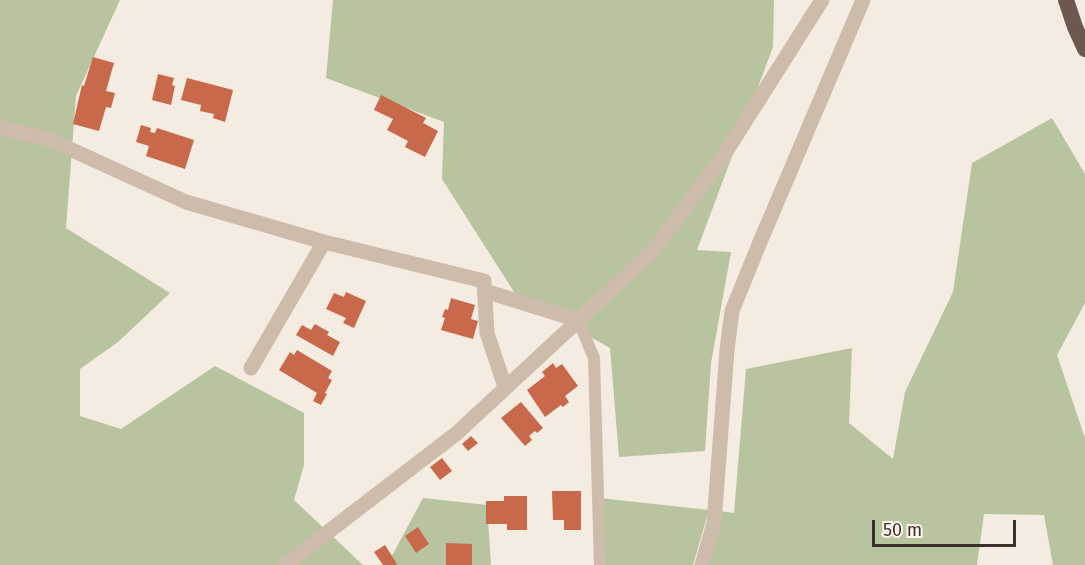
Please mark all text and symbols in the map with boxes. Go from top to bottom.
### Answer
scale bar [875,508,1019,546]
text: 50 m [883,519,922,541]

